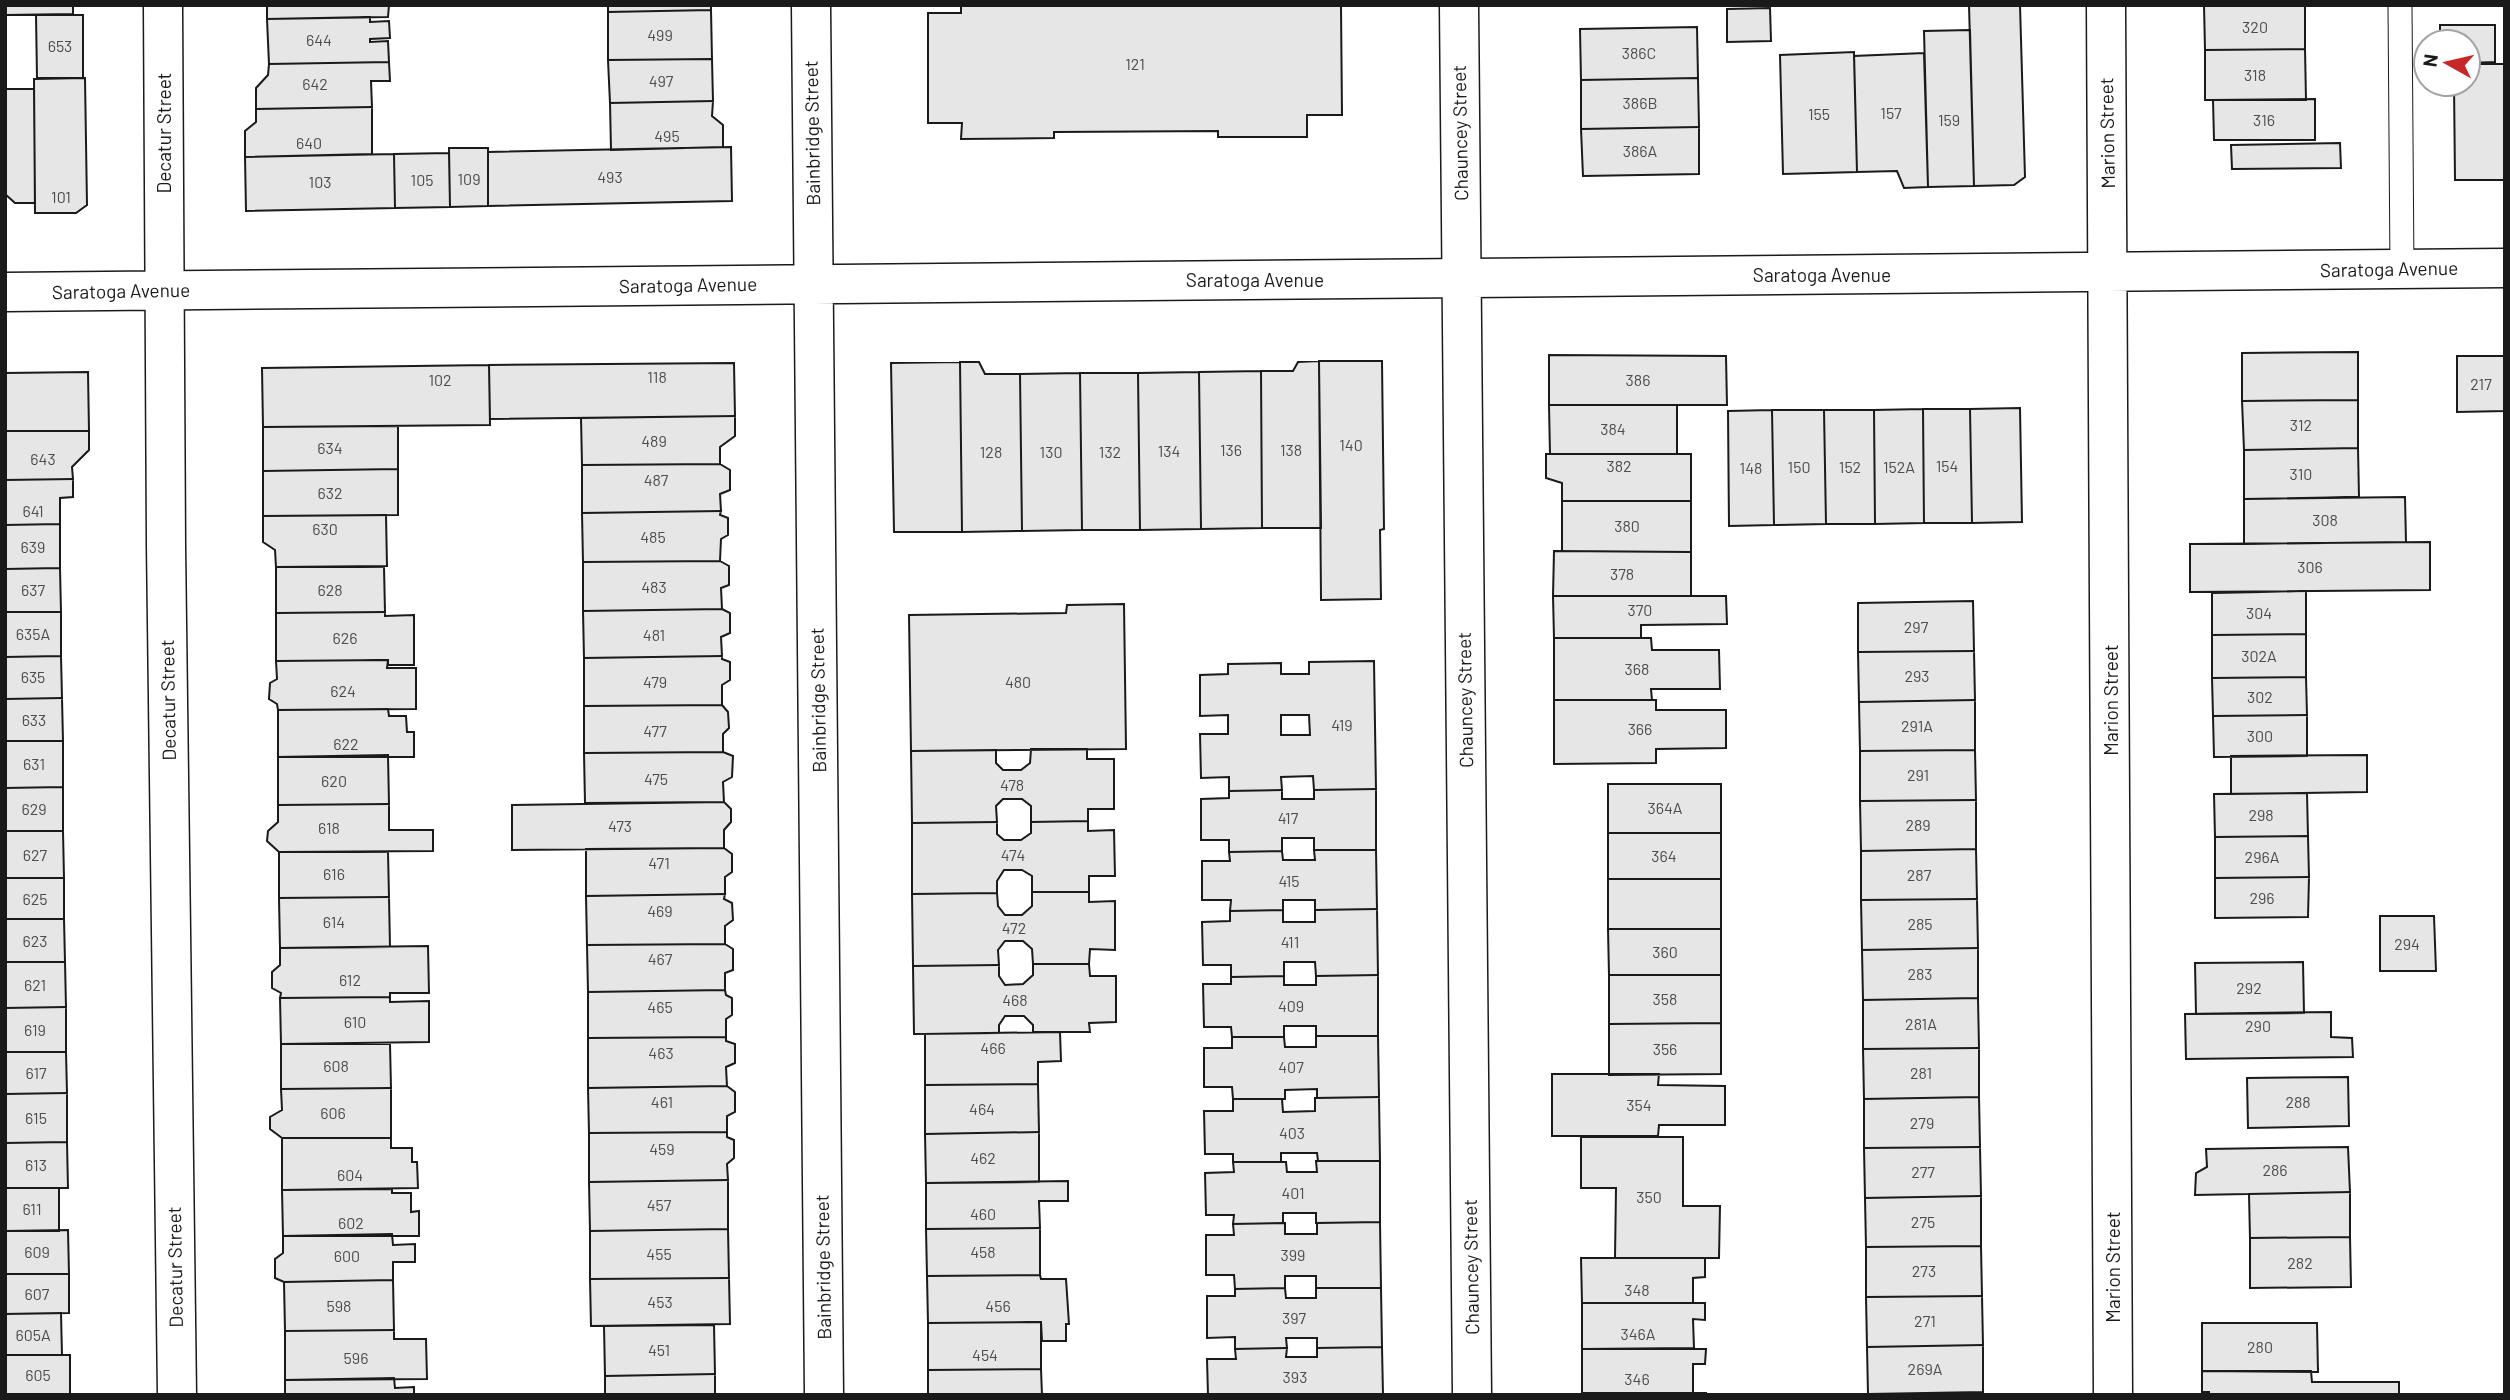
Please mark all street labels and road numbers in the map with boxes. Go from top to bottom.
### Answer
street label: Bainbridge Street [799,60,824,206]
street label: Chauncey Street [1447,65,1472,201]
street label: Decatur Street [152,72,175,194]
street label: Marion Street [2094,77,2119,189]
street label: Saratoga Avenue [2320,256,2458,281]
street label: Saratoga Avenue [1753,263,1891,286]
street label: Saratoga Avenue [1186,268,1324,291]
street label: Saratoga Avenue [619,272,757,297]
street label: Saratoga Avenue [52,278,190,303]
street label: Bainbridge Street [805,627,830,773]
street label: Chauncey Street [1452,632,1477,768]
street label: Decatur Street [155,639,180,761]
street label: Marion Street [2099,644,2122,756]
street label: Bainbridge Street [810,1194,835,1340]
street label: Chauncey Street [1458,1199,1483,1335]
street label: Decatur Street [162,1206,187,1328]
street label: Marion Street [2101,1211,2124,1323]

